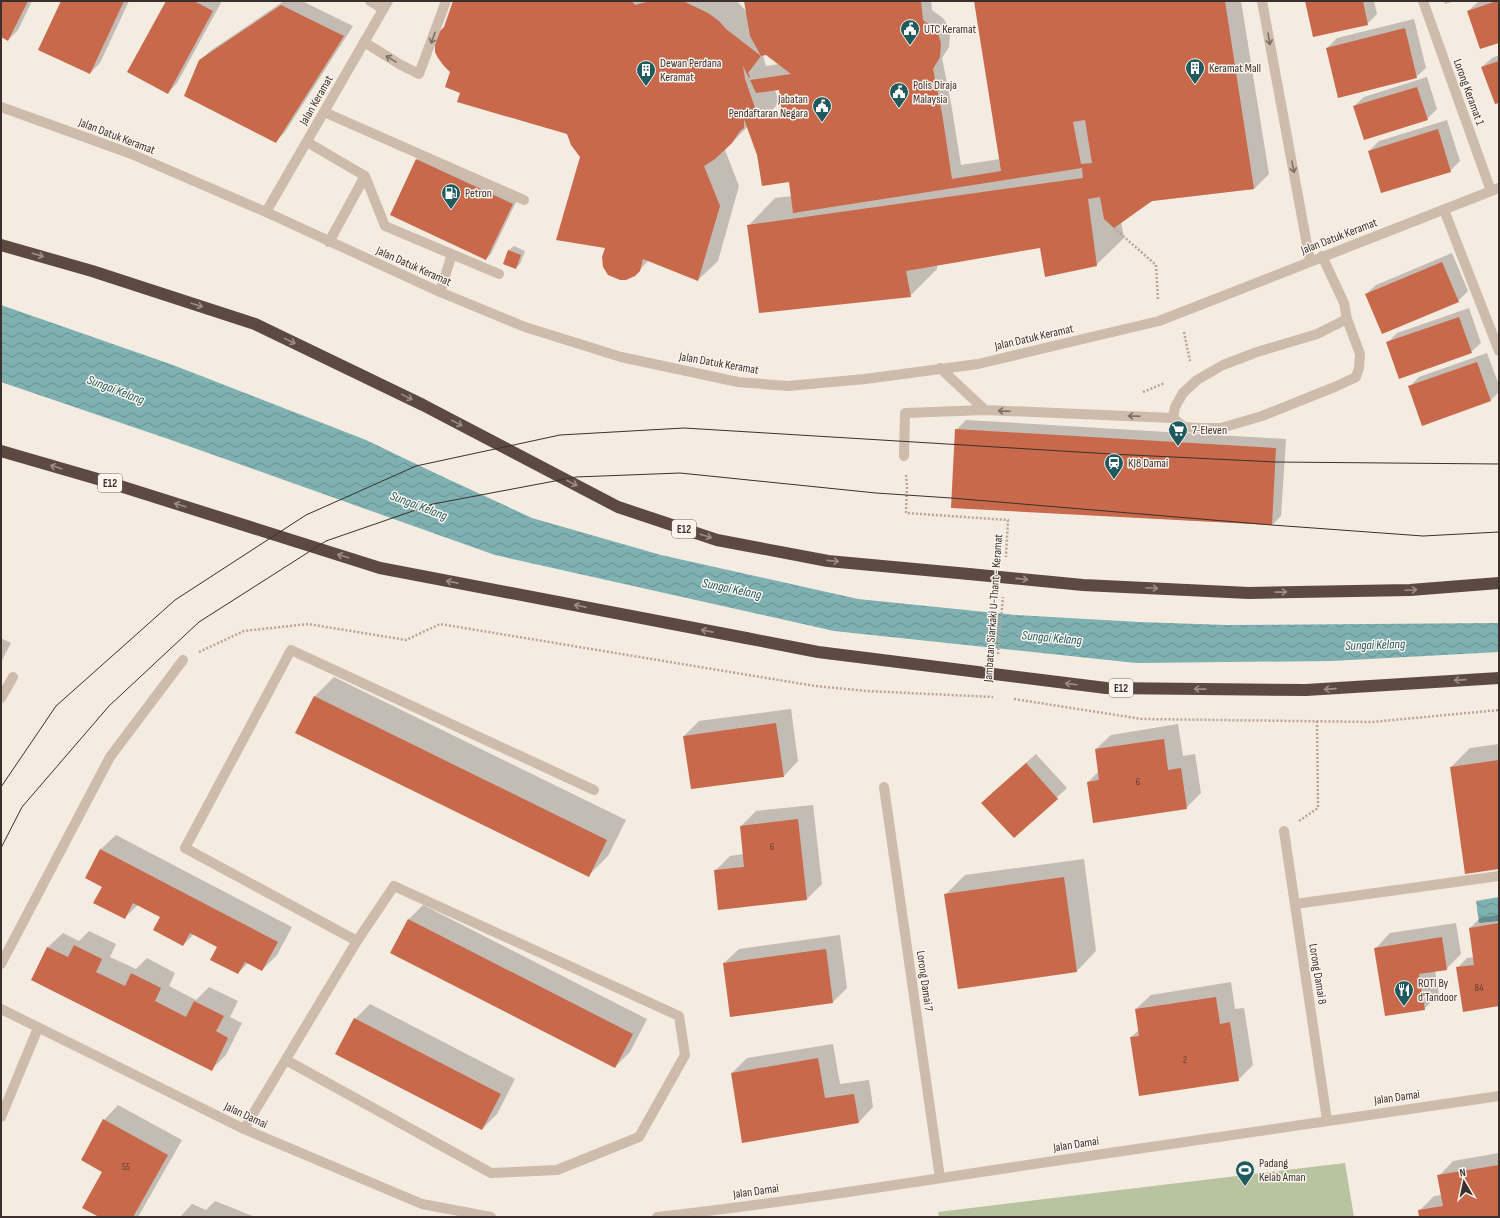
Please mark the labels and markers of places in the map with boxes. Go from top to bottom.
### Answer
public building icon: UTC Keramat [899,18,921,46]
place label: UTC Keramat [924,22,977,37]
place label: Dewan Perdana Keramat [660,56,722,85]
building icon: Keramat Mall [1184,57,1206,85]
building icon: Dewan Perdana Keramat [635,59,657,87]
place label: Keramat Mall [1209,61,1261,76]
place label: Polis Diraja Malaysia [913,78,957,107]
public building icon: Polis Diraja Malaysia [888,81,910,109]
place label: Jabatan Pendaftaran Negara [729,92,808,121]
public building icon: Jabatan Pendaftaran Negara [811,95,833,123]
fuel station icon: Petron [440,182,462,210]
place label: Petron [465,186,492,201]
supermarket icon: 7-Eleven [1167,419,1189,447]
place label: 7-Eleven [1192,423,1227,438]
station icon: KJ8 Damai [1103,452,1125,480]
place label: KJ8 Damai [1128,456,1168,471]
place label: ROTI By d'Tandoor [1418,976,1458,1005]
restaurant icon: ROTI By d'Tandoor [1393,979,1415,1007]
place label: Padang Kelab Aman [1259,1156,1306,1185]
sports icon: Padang Kelab Aman [1234,1159,1256,1187]

